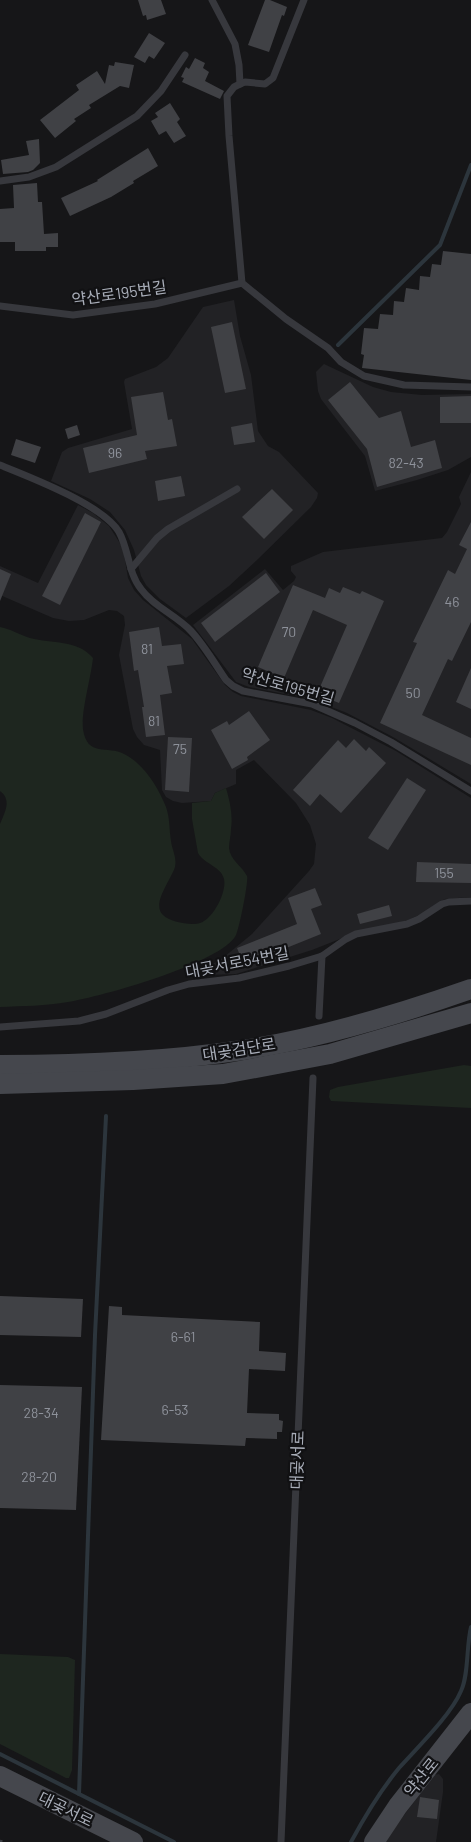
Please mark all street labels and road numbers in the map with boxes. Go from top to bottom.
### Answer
street label: 약산로195번길 [70,276,168,309]
street label: 약산로195번길 [239,663,337,708]
street label: 대곶서로54번길 [183,942,290,981]
street label: 대곶검단로 [201,1033,277,1064]
street label: 대곶서로 [286,1430,307,1490]
street label: 약산로 [399,1753,442,1800]
street label: 대곶서로 [36,1787,97,1830]

